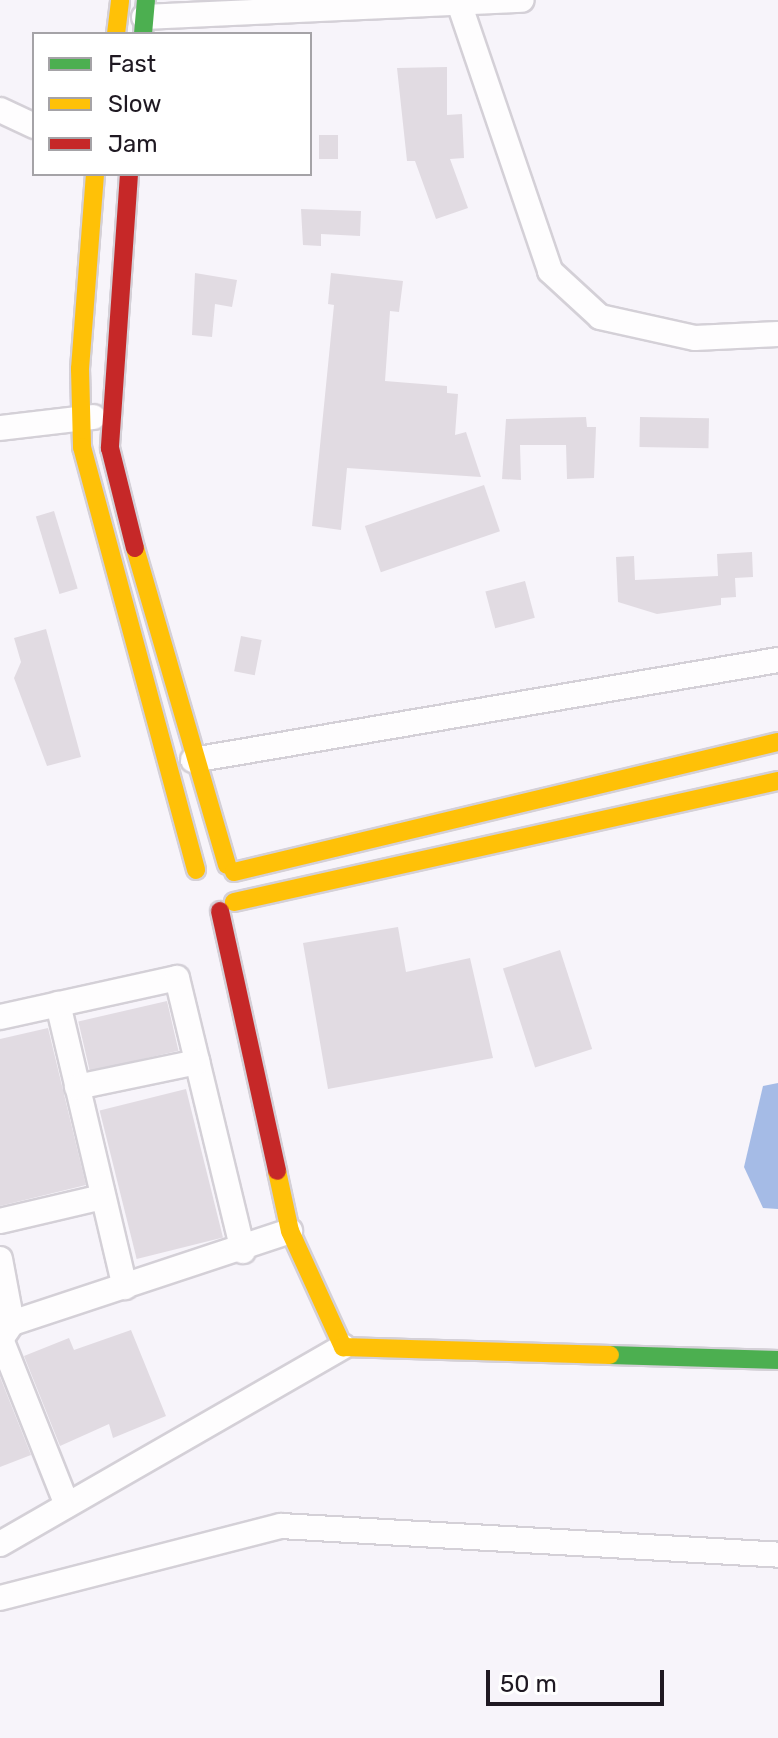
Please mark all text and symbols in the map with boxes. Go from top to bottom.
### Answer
legend [32,32,312,176]
text: Fast [108,50,156,78]
text: Slow [108,90,161,118]
text: Jam [108,130,158,158]
scale bar [490,1654,668,1704]
text: 50 m [500,1670,557,1698]

